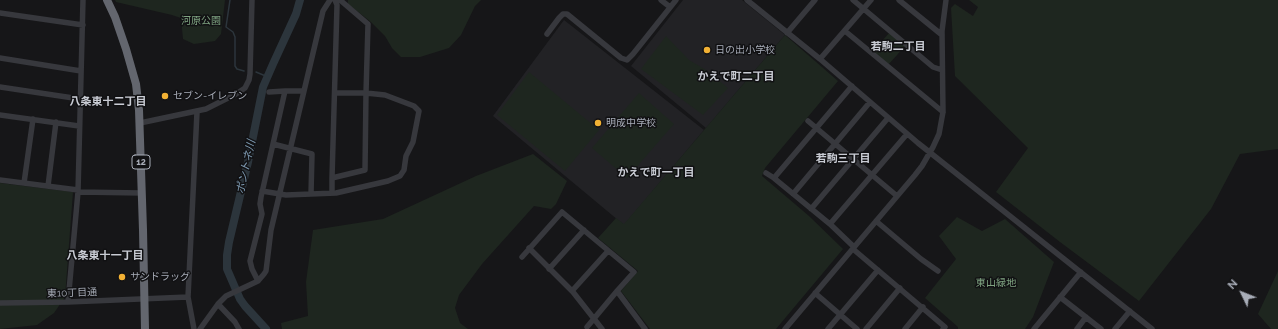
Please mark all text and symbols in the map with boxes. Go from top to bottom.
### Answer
park label: 河原公園 [181,15,221,27]
district label: 若駒二丁目 [871,40,925,54]
place label: 日の出小学校 [715,44,775,56]
marker: 日の出小学校 [702,45,712,55]
district label: かえで町二丁目 [698,70,774,84]
place label: セブン-イレブン [173,90,247,102]
marker: セブン-イレブン [160,91,170,101]
district label: 八条東十二丁目 [70,95,146,109]
place label: 明成中学校 [606,117,656,129]
marker: 明成中学校 [593,118,603,128]
water label: ポントネ川 [234,139,258,195]
district label: 若駒三丁目 [816,152,870,166]
road number: 12 [132,155,150,169]
district label: かえで町一丁目 [618,166,694,180]
district label: 八条東十一丁目 [67,249,143,263]
place label: サンドラッグ [130,271,190,283]
marker: サンドラッグ [117,272,127,282]
north arrow [1222,273,1262,313]
park label: 東山緑地 [976,277,1016,289]
text: N [1225,277,1240,292]
street label: 東10丁目通 [47,286,97,300]

